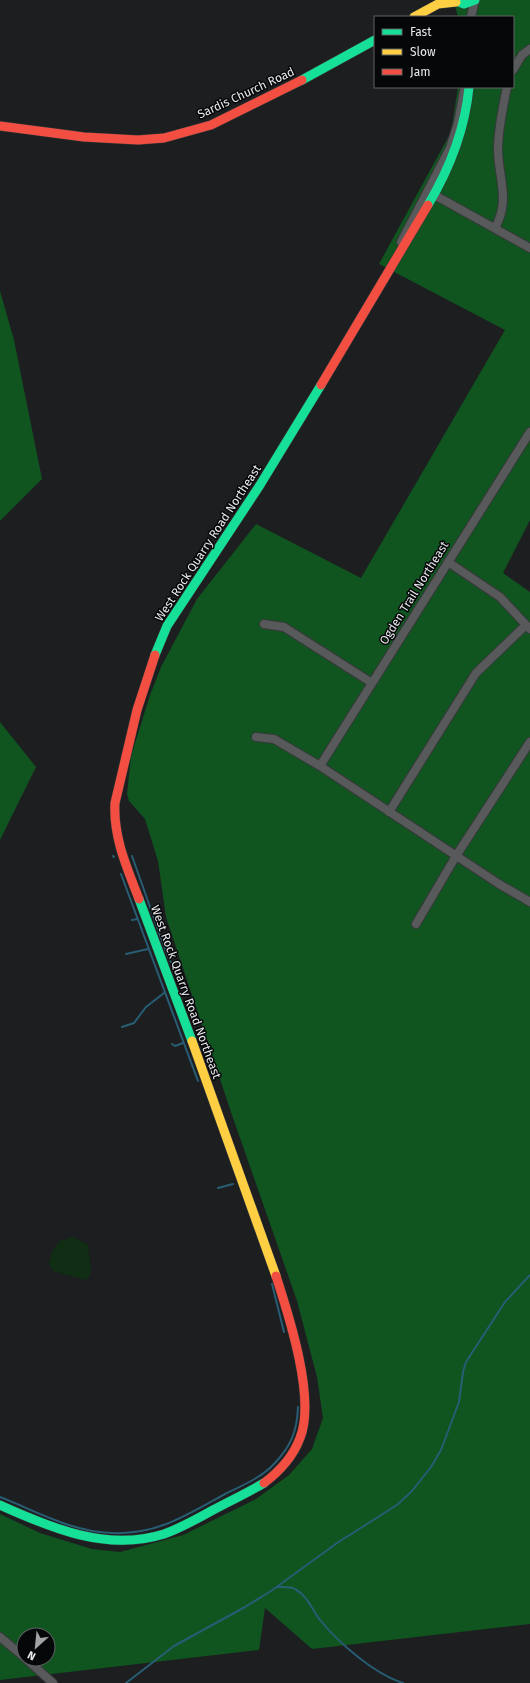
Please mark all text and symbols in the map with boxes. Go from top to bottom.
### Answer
legend [374,16,514,88]
text: Fast [410,25,432,39]
text: Slow [410,45,436,59]
street label: Sardis Church Road [195,64,297,122]
text: Jam [410,65,430,79]
street label: West Rock Quarry Road Northeast [152,462,264,624]
street label: Ogden Trail Northeast [377,538,452,647]
street label: West Rock Quarry Road Northeast [148,903,224,1081]
north arrow [16,1627,56,1667]
text: N [25,1648,38,1663]

